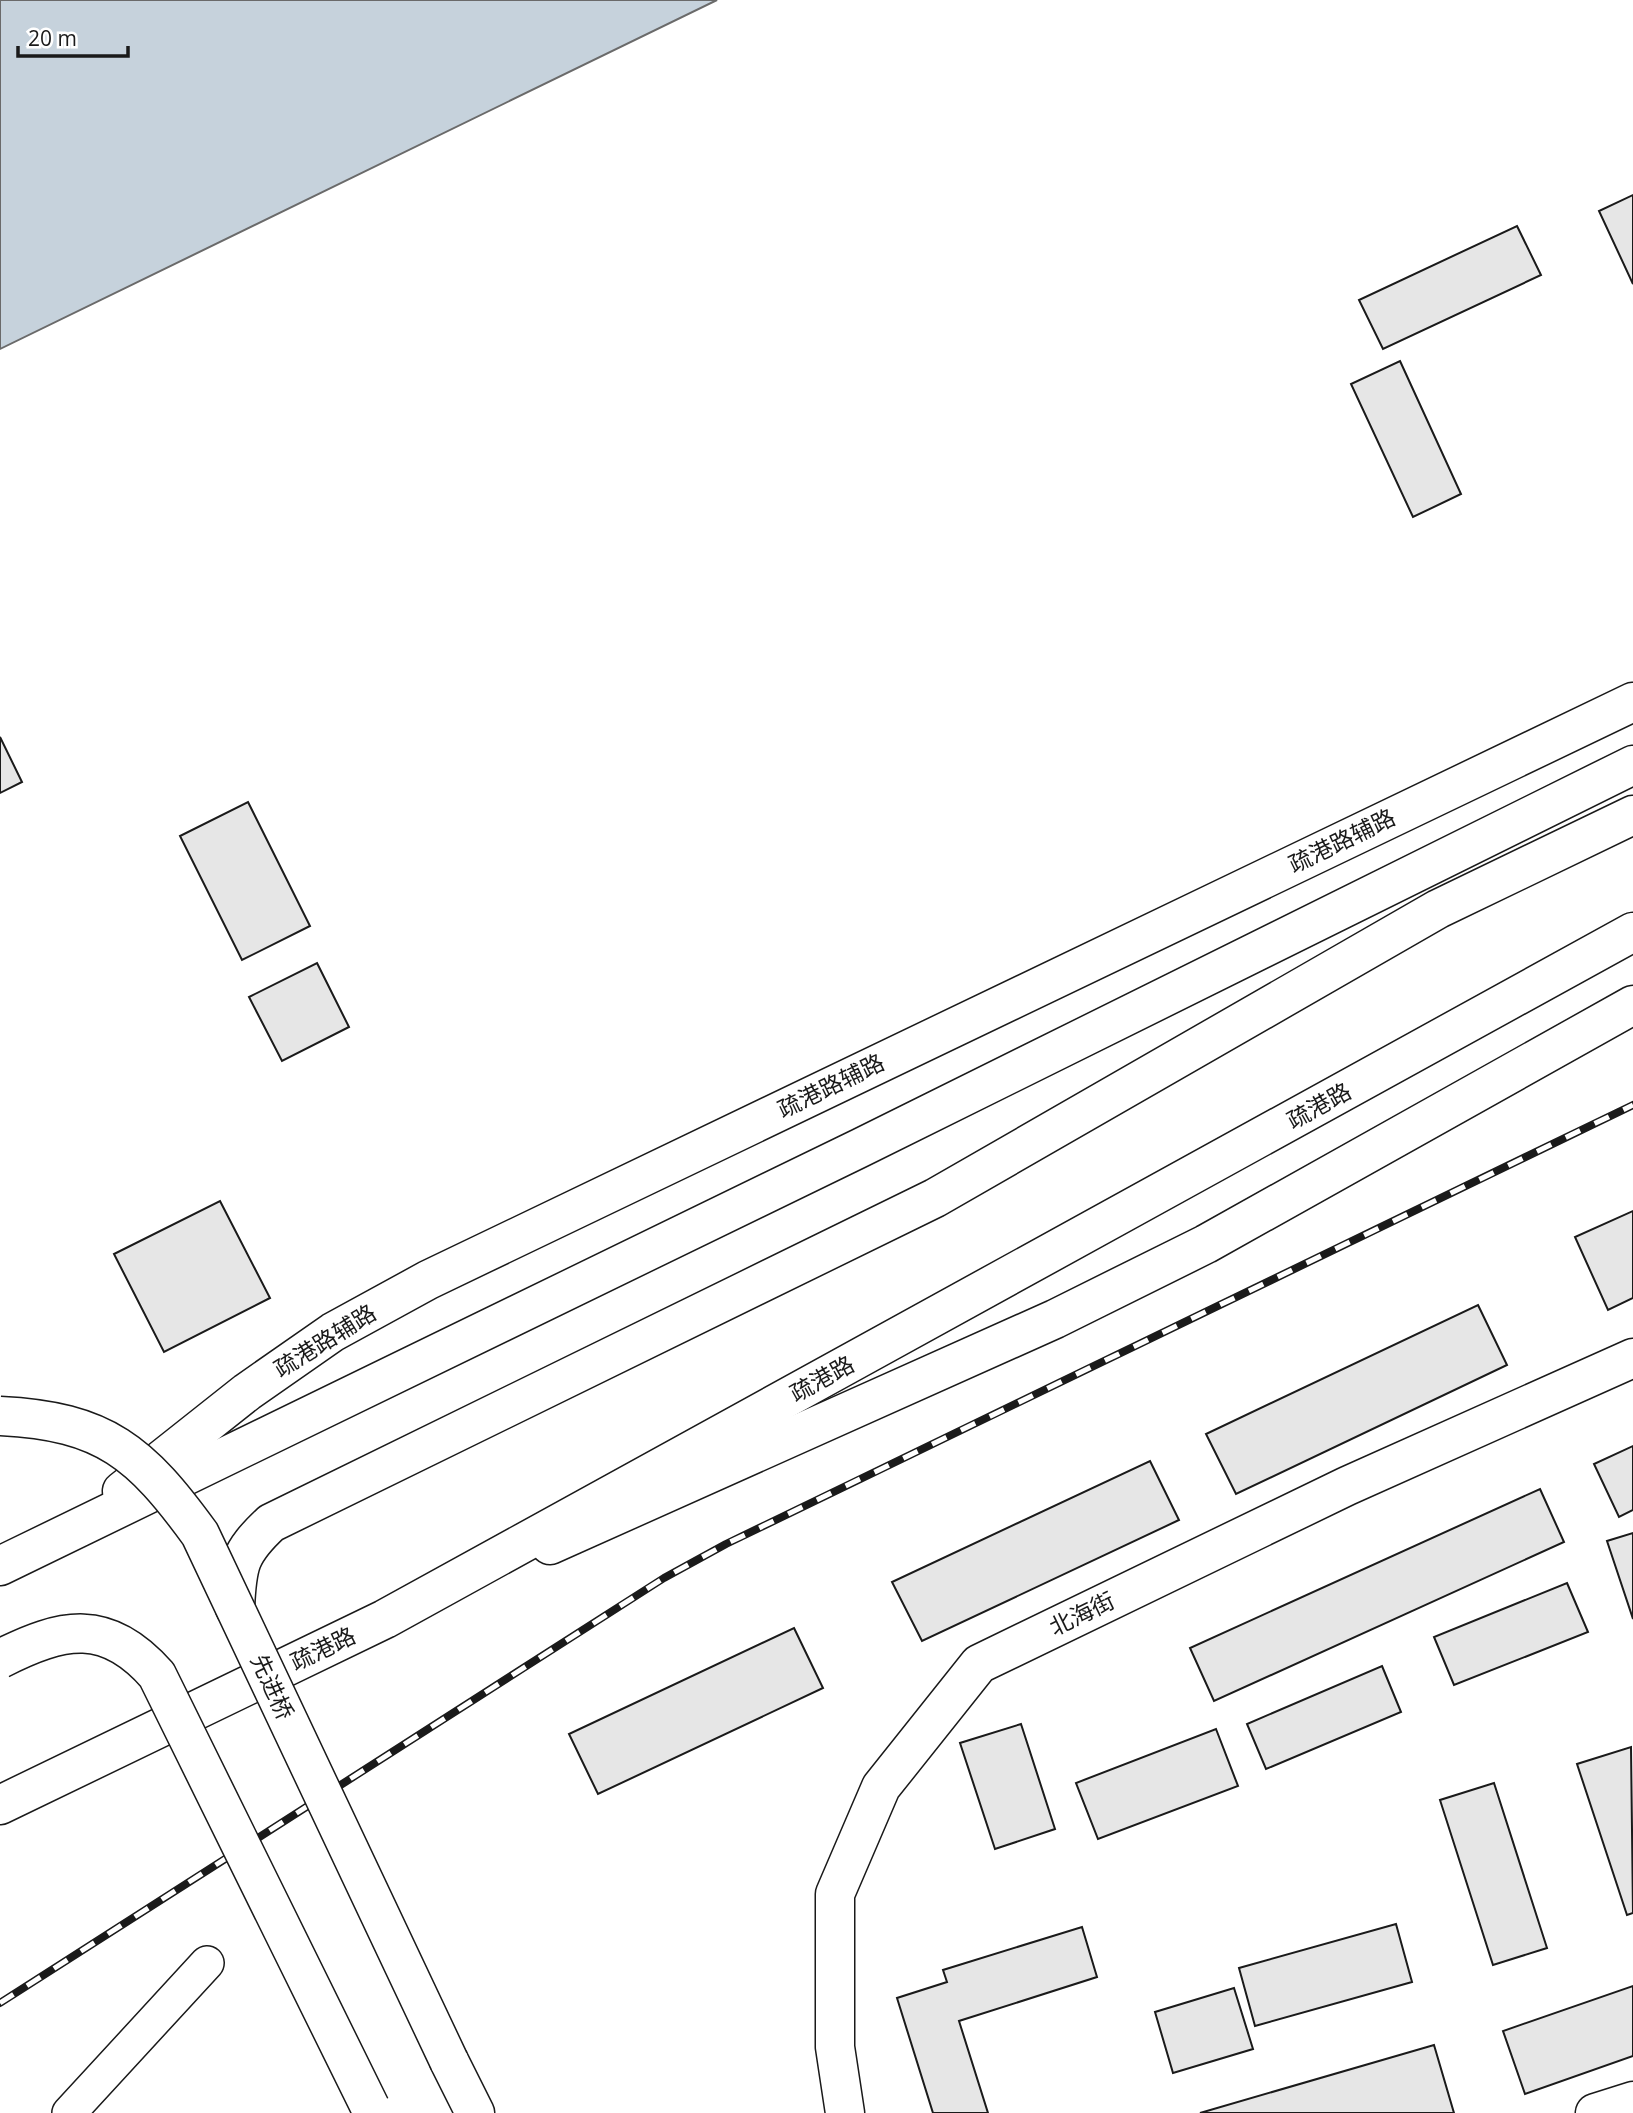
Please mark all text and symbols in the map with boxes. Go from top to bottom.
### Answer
scale bar [18,14,128,58]
text: 20 m [28,24,77,52]
street label: 疏港路辅路 [1283,801,1400,880]
street label: 疏港路辅路 [772,1046,889,1125]
street label: 疏港路 [1281,1074,1356,1136]
street label: 疏港路辅路 [267,1296,382,1384]
street label: 疏港路 [784,1347,859,1409]
street label: 北海街 [1044,1584,1120,1643]
street label: 疏港路 [285,1619,361,1678]
street label: 先进桥 [244,1649,302,1725]

